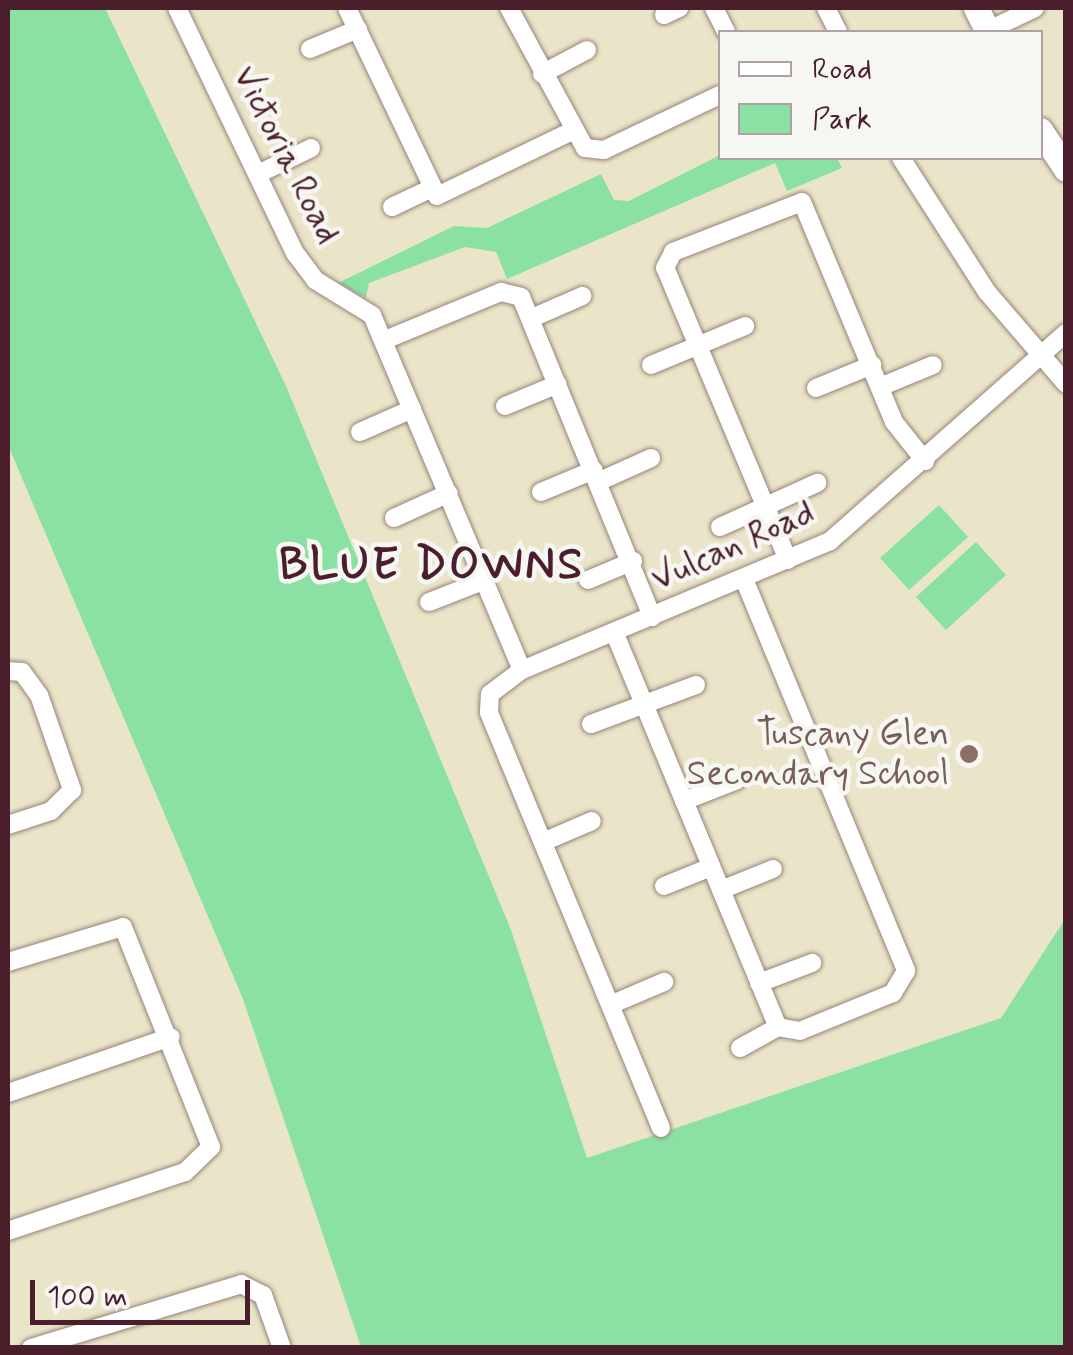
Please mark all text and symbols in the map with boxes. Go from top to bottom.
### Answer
legend [718,30,1043,160]
text: Road [812,50,872,89]
street label: Victoria Road [223,59,349,251]
text: Park [812,100,872,139]
street label: Vulcan Road [645,491,821,601]
district label: BLUE DOWNS [281,539,583,593]
place label: Tuscany Glen Secondary School [687,713,949,795]
marker: Tuscany Glen Secondary School [958,743,980,765]
scale bar [35,1260,255,1322]
text: 100 m [47,1278,128,1317]

